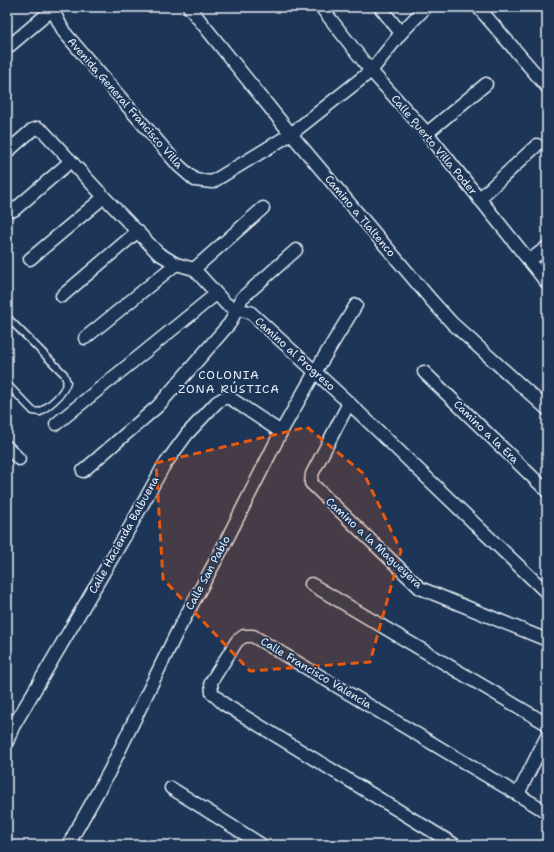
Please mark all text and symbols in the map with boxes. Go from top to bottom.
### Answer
street label: Avenida General Francisco Villa [64,34,186,172]
street label: Calle Puerto Villa Poder [388,92,480,198]
street label: Camino a Tlaltenco [321,172,399,260]
street label: Camino al Progreso [252,314,339,394]
district label: COLONIA ZONA RÚSTICA [178,367,280,397]
street label: Camino a la Era [450,397,522,467]
street label: Calle Hacienda Balbuena [85,473,163,596]
street label: Camino a la Magueyera [322,494,426,592]
street label: Calle San Pablo [182,533,234,613]
street label: Calle Francisco Valencia [258,634,374,712]

